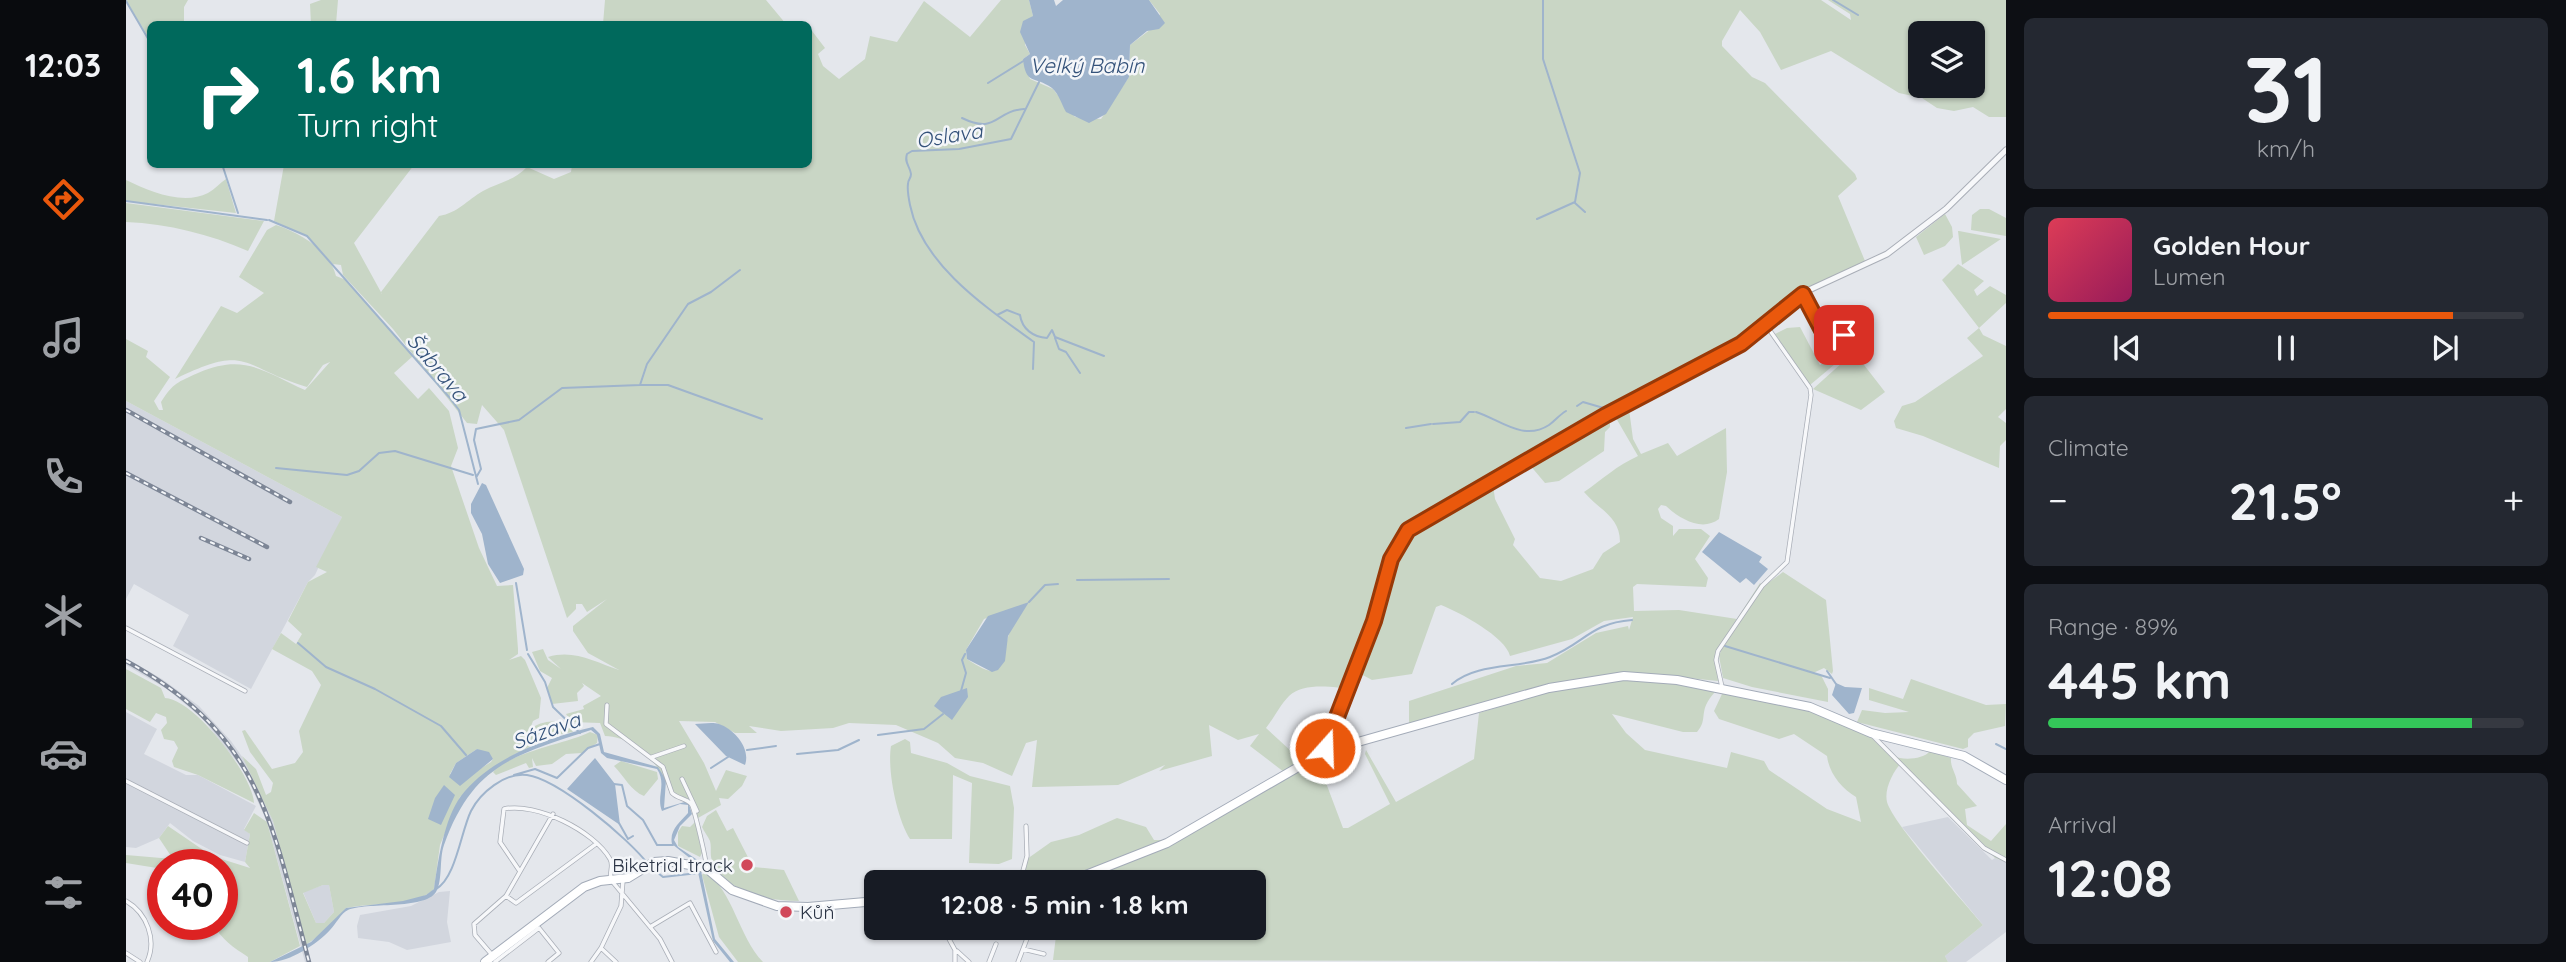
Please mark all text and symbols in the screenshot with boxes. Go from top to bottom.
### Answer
map controls [1908,21,1985,98]
button: layers [1908,21,1985,98]
text: 31 [2244,31,2328,145]
text: 1.6 km [297,44,442,105]
text: 12:03 [25,45,101,85]
icon: right [182,49,273,140]
water label: Velký Babín [1030,52,1145,78]
text: Turn right [297,105,438,145]
water label: Oslava [914,117,985,153]
text: km/h [2257,134,2315,163]
icon: directions [39,175,88,224]
text: Golden Hour [2153,229,2310,262]
text: Lumen [2153,262,2226,291]
pin [1814,305,1874,365]
icon: music [39,313,88,362]
icon: arrive [1825,316,1863,354]
water label: Šabrava [402,327,475,407]
icon: previous [2108,329,2146,367]
icon: pause [2267,329,2305,367]
icon: next [2426,329,2464,367]
text: Climate [2048,433,2129,462]
icon: phone [39,452,88,501]
text: 21.5° [2229,468,2342,533]
text: − [2048,476,2068,524]
text: + [2503,476,2524,524]
icon: climate [39,591,88,640]
text: Range · 89% [2048,612,2178,641]
text: 445 km [2048,647,2231,712]
water label: Sázava [508,705,585,754]
position arrow [1288,711,1362,785]
icon: car [39,729,88,778]
text: Arrival [2048,810,2117,839]
text: 12:08 [2048,845,2172,910]
speed limit sign: 40 [147,849,238,940]
place label: Biketrial track [612,853,733,877]
marker: Biketrial track [739,857,755,873]
icon: filters [39,868,88,917]
text: 12:08 · 5 min · 1.8 km [941,888,1189,921]
place label: Kůň [800,900,834,924]
marker: Kůň [778,904,794,920]

